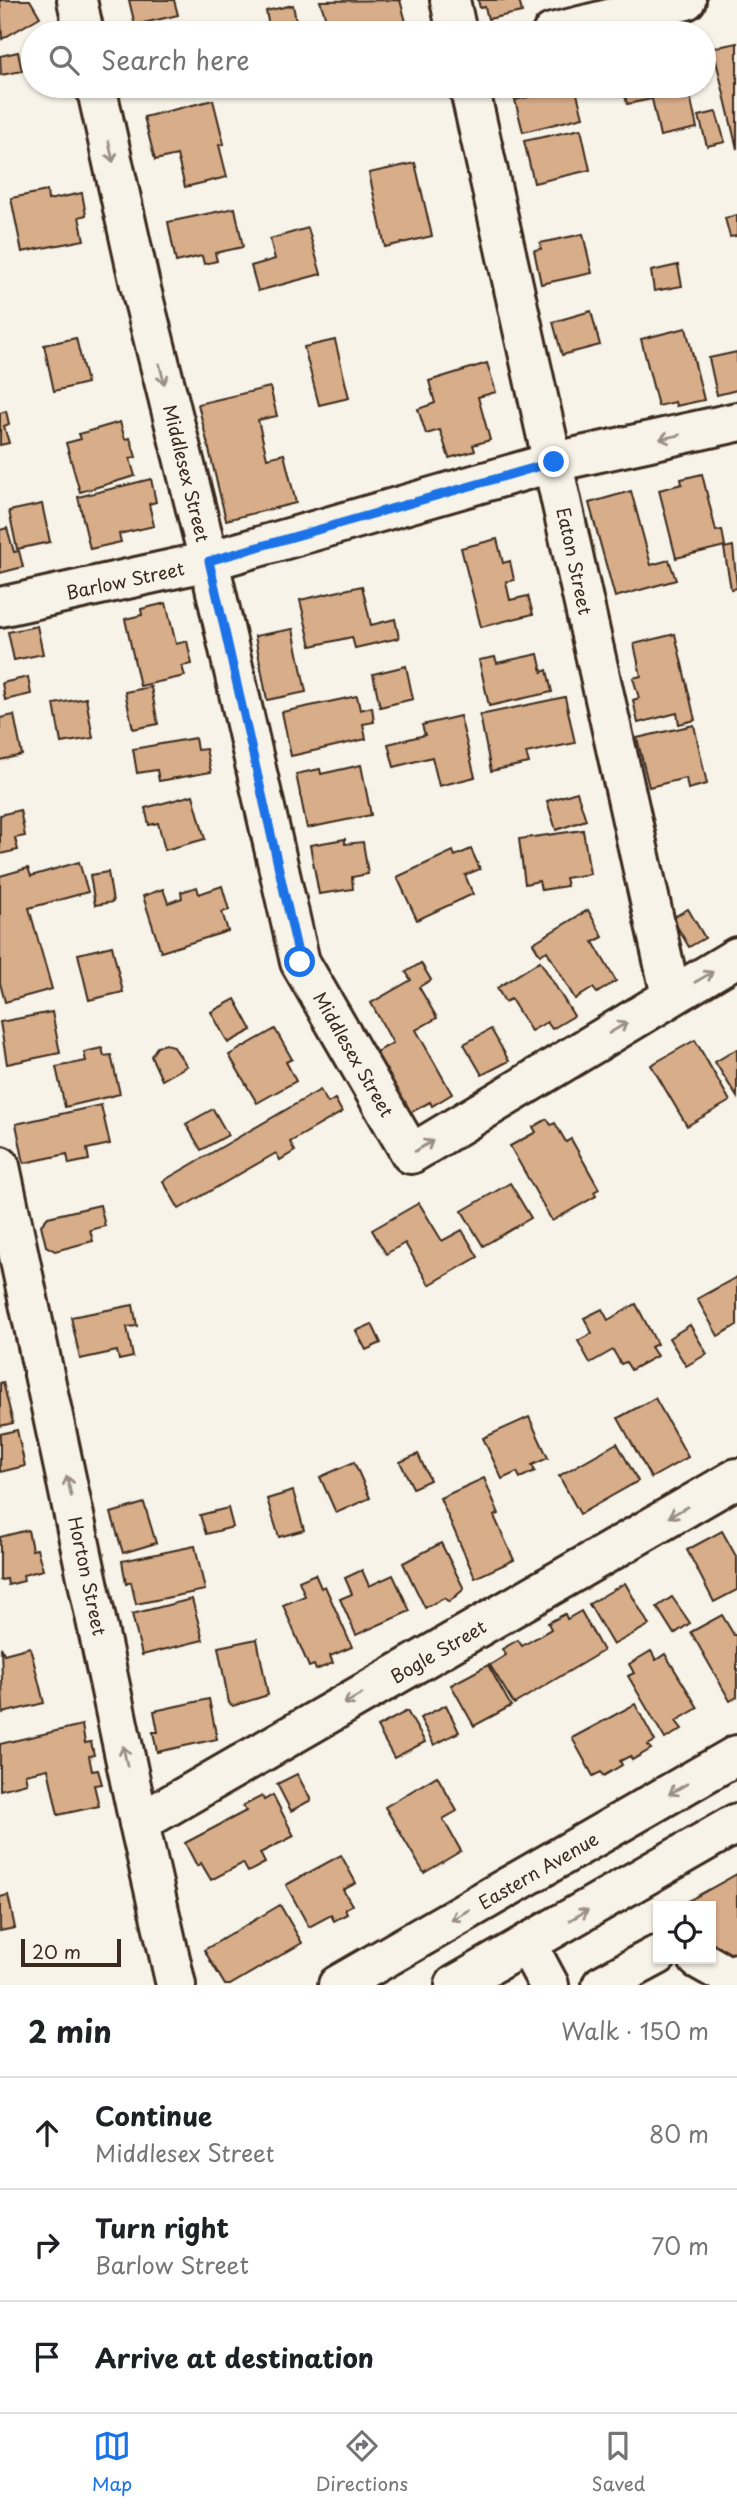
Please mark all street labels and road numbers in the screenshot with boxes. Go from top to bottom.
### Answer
street label: Middlesex Street [157,402,217,545]
street label: Eaton Street [550,505,600,617]
street label: Barlow Street [63,554,187,606]
street label: Middlesex Street [307,986,401,1122]
street label: Horton Street [62,1514,114,1638]
street label: Bogle Street [385,1613,491,1689]
street label: Eastern Avenue [473,1825,603,1915]

